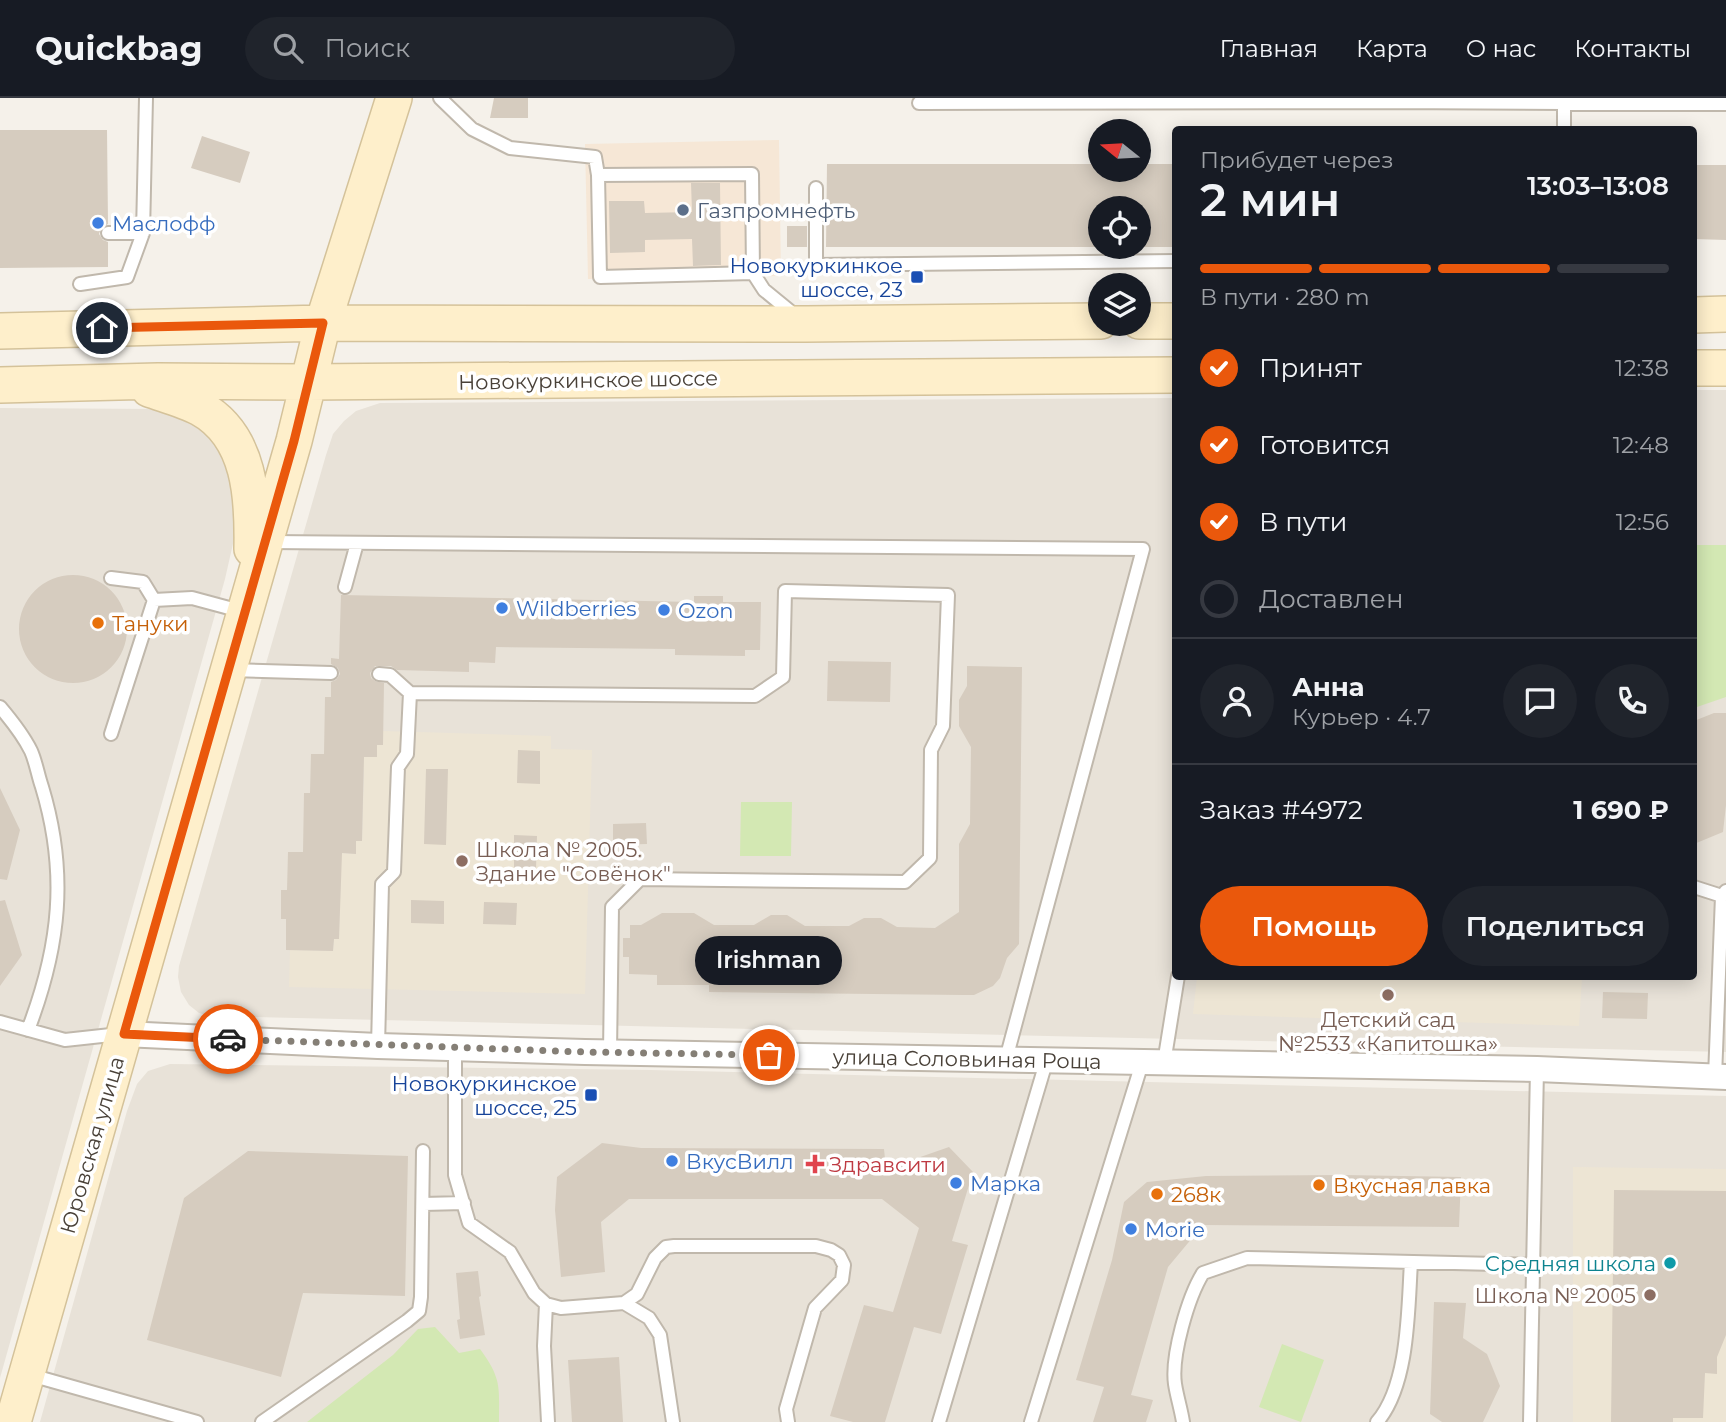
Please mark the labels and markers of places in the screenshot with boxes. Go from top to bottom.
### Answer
place label: Газпромнефть [697,198,856,223]
marker: Газпромнефть [675,202,691,218]
place label: Маслофф [112,211,216,236]
marker: Маслофф [90,215,106,231]
place label: Новокуркинкое шоссе, 23 [729,253,903,302]
marker: Новокуркинкое шоссе, 23 [909,269,925,285]
pin [72,298,132,358]
place label: Wildberries [516,596,637,621]
place label: Ozon [678,598,734,623]
marker: Wildberries [494,600,510,616]
marker: Ozon [656,602,672,618]
place label: Тануки [112,611,189,636]
marker: Тануки [90,615,106,631]
place label: Школа № 2005. Здание "Совёнок" [476,837,671,886]
marker: Школа № 2005. Здание "Совёнок" [454,853,470,869]
callout: Irishman [696,936,842,985]
marker: Детский сад №2533 «Капитошка» [1380,987,1396,1003]
place label: Детский сад №2533 «Капитошка» [1278,1007,1498,1056]
pin [739,1025,799,1085]
place label: Новокуркинское шоссе, 25 [392,1071,577,1120]
marker: Новокуркинское шоссе, 25 [583,1087,599,1103]
place label: ВкусВилл [686,1149,793,1174]
place label: Здравсити [829,1152,946,1177]
marker: ВкусВилл [664,1153,680,1169]
marker: Здравсити [807,1156,823,1172]
place label: Марка [970,1171,1041,1196]
place label: Вкусная лавка [1333,1173,1491,1198]
marker: Марка [948,1175,964,1191]
marker: Вкусная лавка [1311,1177,1327,1193]
place label: 268к [1171,1182,1221,1207]
marker: 268к [1149,1186,1165,1202]
place label: Morie [1145,1217,1205,1242]
marker: Morie [1123,1221,1139,1237]
place label: Средняя школа [1485,1251,1656,1276]
marker: Средняя школа [1662,1255,1678,1271]
place label: Школа № 2005 [1475,1283,1636,1308]
marker: Школа № 2005 [1642,1287,1658,1303]

